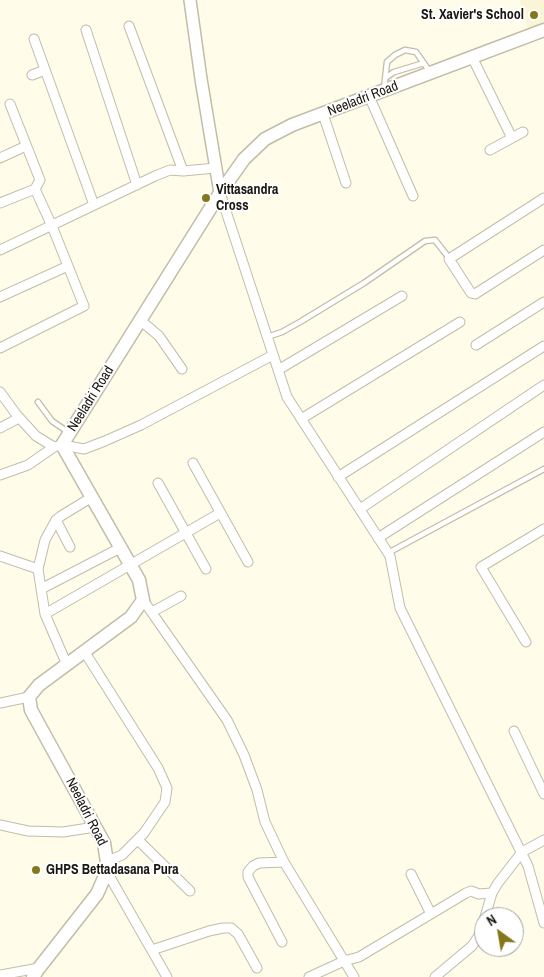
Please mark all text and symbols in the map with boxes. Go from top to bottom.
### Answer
place label: St. Xavier's School [421,7,524,23]
marker: St. Xavier's School [528,9,540,21]
street label: Neeladri Road [325,78,401,120]
place label: Vittasandra Cross [216,182,278,214]
marker: Vittasandra Cross [200,192,212,204]
street label: Neeladri Road [64,363,118,435]
street label: Neeladri Road [62,775,110,849]
place label: GHPS Bettadasana Pura [46,862,179,878]
marker: GHPS Bettadasana Pura [30,864,42,876]
north arrow [474,907,524,957]
text: N [483,910,500,930]

